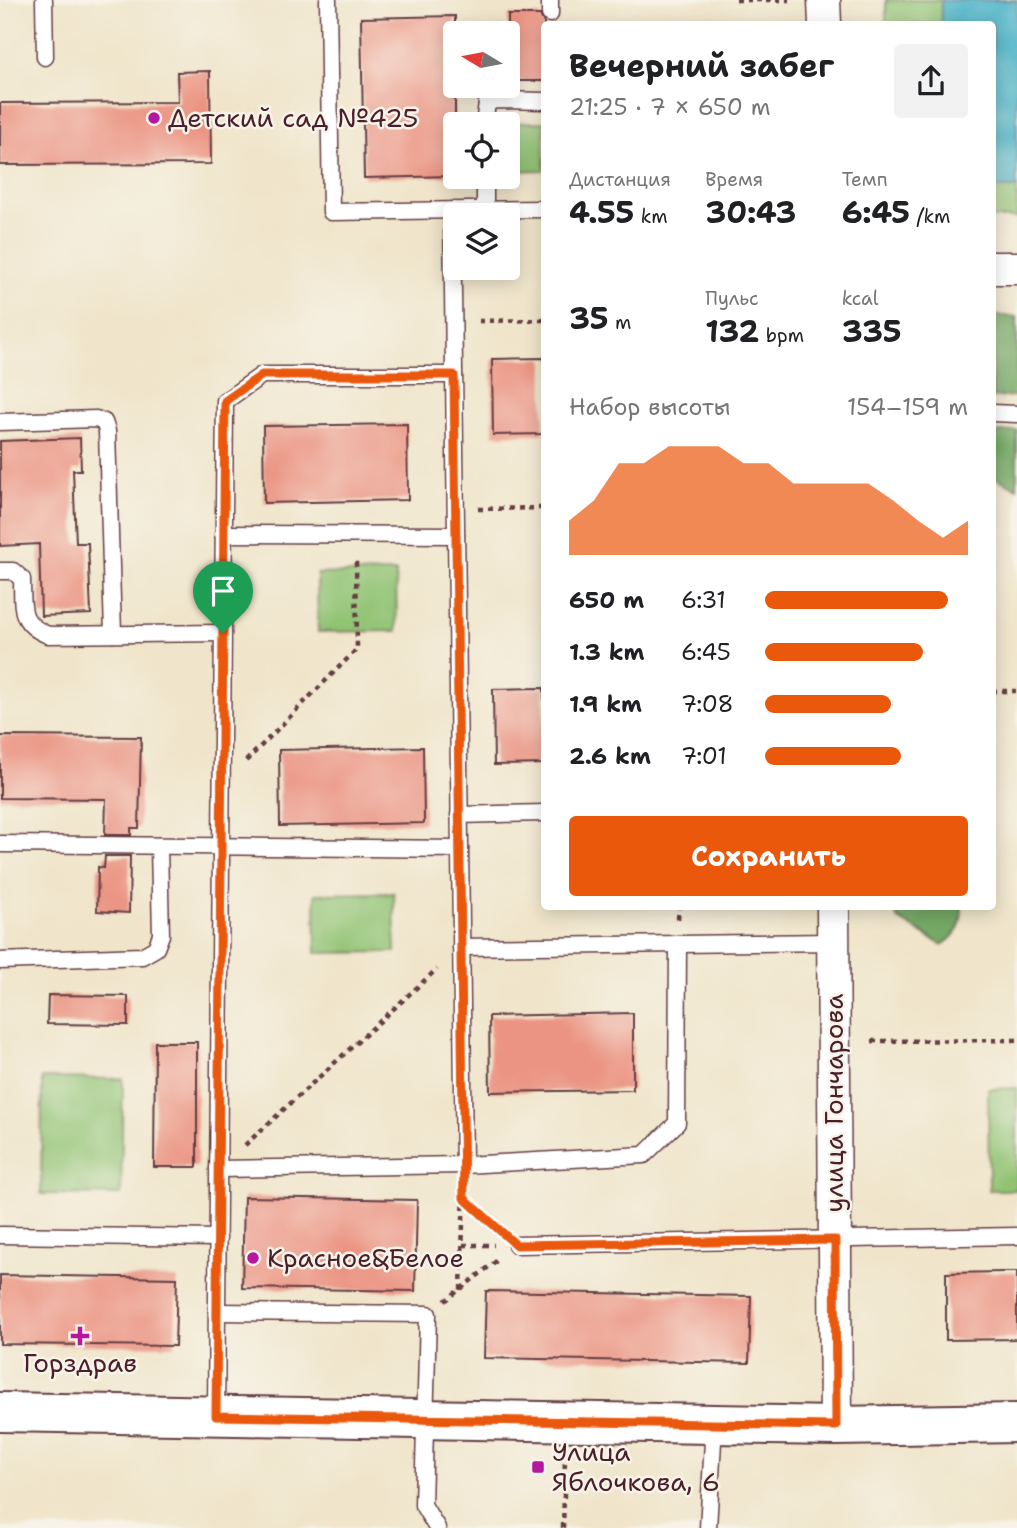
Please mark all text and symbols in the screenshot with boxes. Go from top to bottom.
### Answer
north arrow [443,21,520,98]
map controls [443,21,520,280]
text: Вечерний забег [569,44,834,87]
button: share [894,44,968,118]
text: 21:25 · 7 × 650 m [569,92,770,122]
place label: Детский сад №425 [168,100,419,135]
marker: Детский сад №425 [146,110,162,126]
button: locate [443,112,520,189]
text: Дистанция [569,167,671,192]
text: Время [705,167,763,192]
text: Темп [842,167,888,192]
text: 4.55 [569,192,634,233]
text: 30:43 [705,192,796,233]
text: 6:45 [842,192,910,233]
button: layers [443,203,520,280]
text: km [634,204,668,229]
text: /km [910,204,950,229]
text: Пульс [705,286,759,311]
text: kcal [842,286,879,311]
text: 35 [569,298,609,339]
text: m [609,310,631,335]
text: 132 [705,311,759,352]
text: 335 [842,311,901,352]
text: bpm [759,323,804,348]
text: Набор высоты [569,392,730,422]
text: 154–159 m [847,392,968,422]
pin [193,561,253,633]
icon: arrive [204,572,242,610]
text: 650 m [569,585,644,615]
text: 6:31 [681,585,726,615]
text: 1.3 km [569,637,644,667]
text: 6:45 [681,637,731,667]
text: 1.9 km [569,689,642,719]
text: 7:08 [681,689,734,719]
text: 2.6 km [569,741,651,771]
text: 7:01 [681,741,727,771]
button: Сохранить [569,816,968,896]
street label: улица Гончарова [816,994,851,1212]
place label: Красное&Белое [267,1240,464,1275]
marker: Красное&Белое [245,1250,261,1266]
marker: Горздрав [72,1328,88,1344]
place label: Горздрав [23,1345,137,1380]
place label: Улица Яблочкова, 6 [552,1434,720,1499]
marker: Улица Яблочкова, 6 [530,1459,546,1475]

